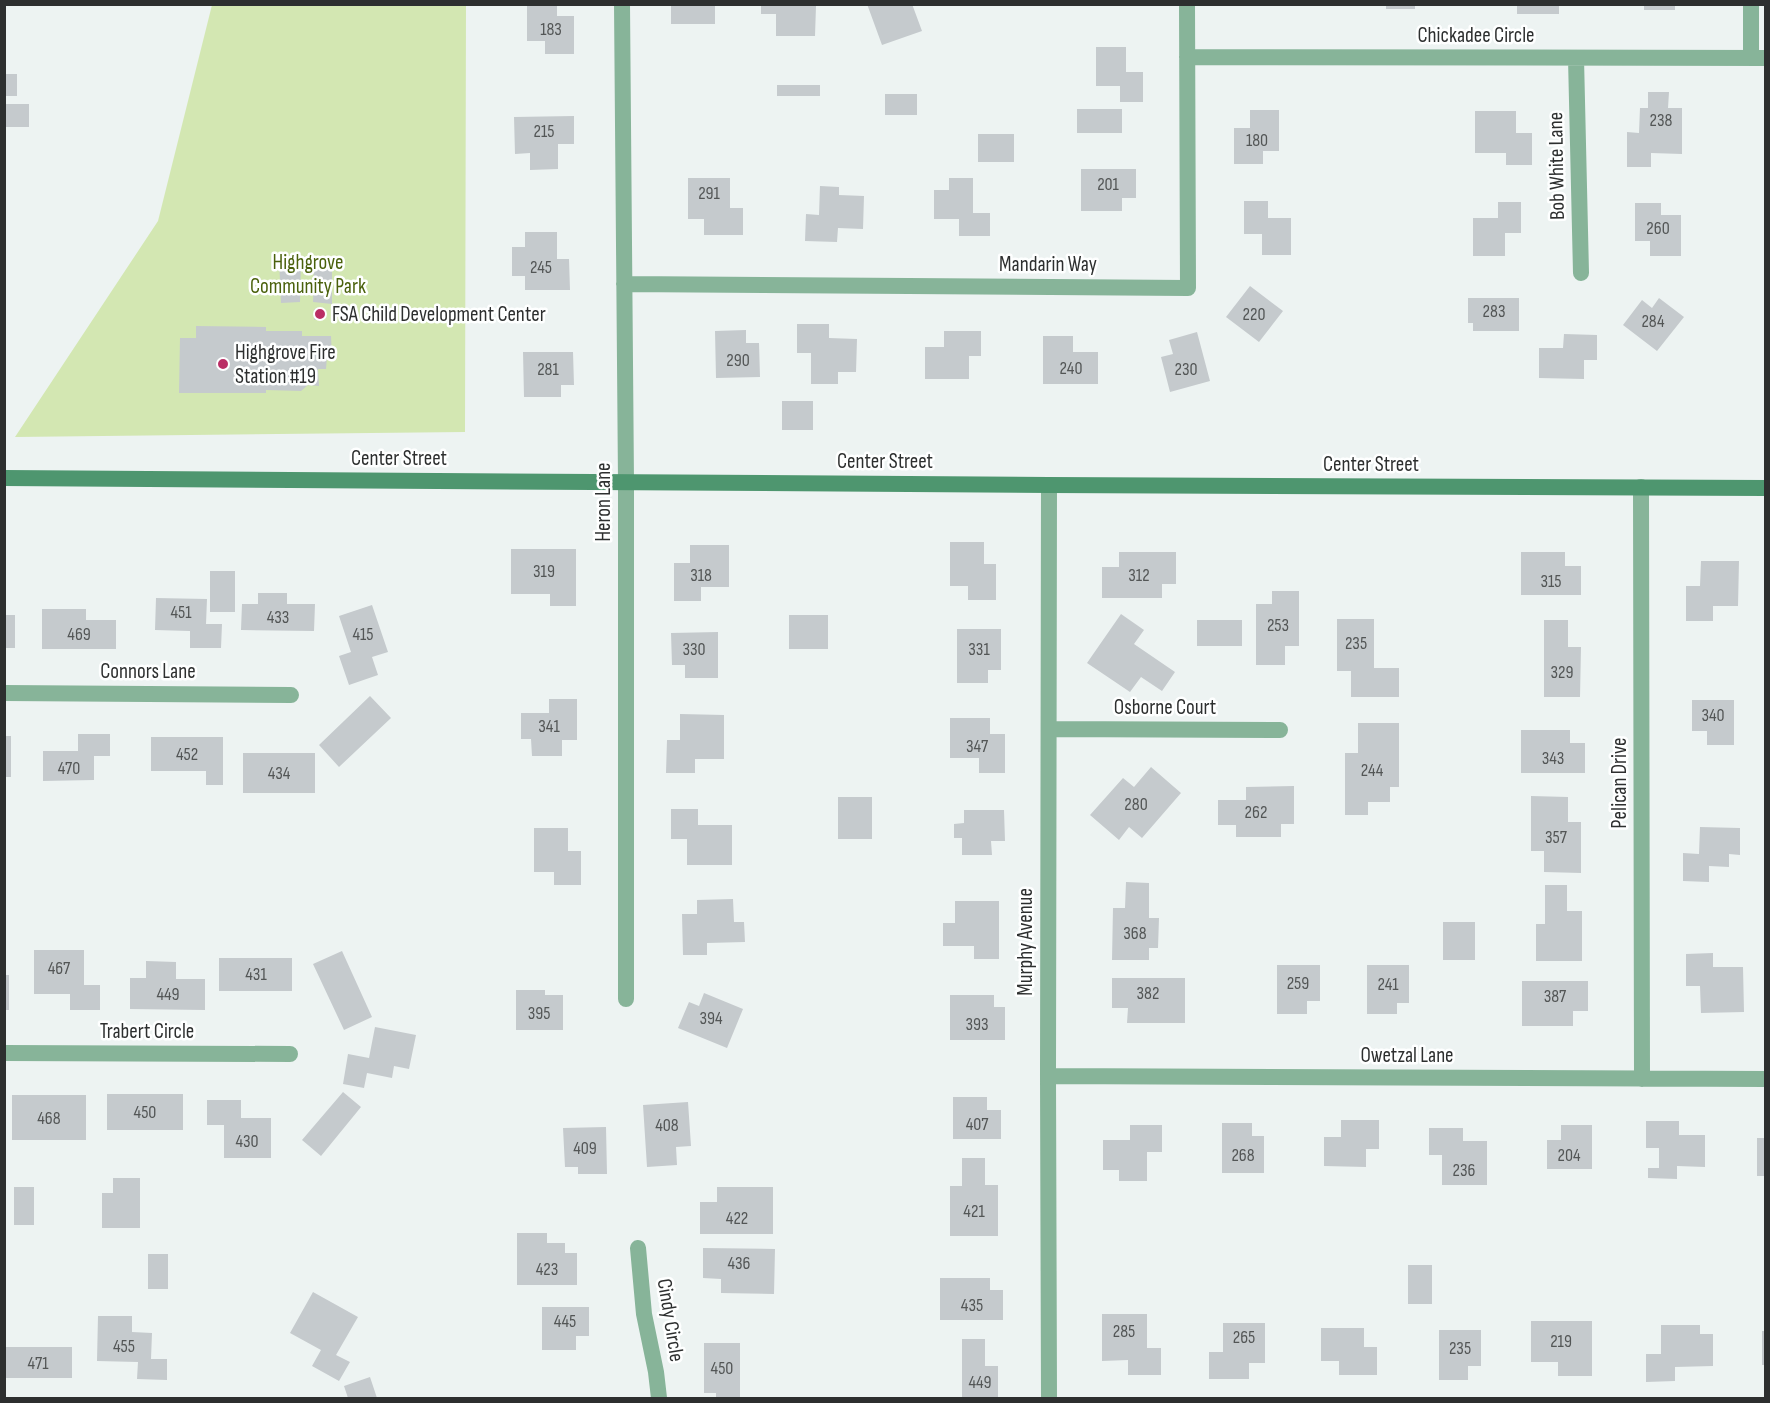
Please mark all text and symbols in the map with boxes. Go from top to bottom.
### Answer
house number: 183 [540,19,562,40]
street label: Chickadee Circle [1417,23,1535,48]
house number: 238 [1650,110,1673,131]
street label: Bob White Lane [1543,112,1570,220]
house number: 215 [534,121,555,142]
house number: 180 [1246,130,1268,151]
house number: 201 [1097,174,1120,195]
house number: 291 [698,183,721,204]
house number: 260 [1646,218,1670,239]
park label: Highgrove Community Park [250,250,366,299]
street label: Mandarin Way [999,252,1097,277]
house number: 245 [530,257,552,278]
house number: 283 [1483,301,1505,322]
place label: FSA Child Development Center [332,302,546,327]
house number: 220 [1243,304,1265,325]
marker: FSA Child Development Center [313,307,327,321]
house number: 284 [1641,311,1665,332]
place label: Highgrove Fire Station #19 [235,340,336,389]
house number: 290 [726,350,750,371]
marker: Highgrove Fire Station #19 [216,357,230,371]
house number: 240 [1060,358,1082,379]
house number: 281 [537,359,559,380]
house number: 230 [1174,359,1198,380]
street label: Center Street [351,446,447,471]
street label: Center Street [837,449,933,474]
street label: Center Street [1323,452,1419,477]
street label: Heron Lane [591,462,616,542]
house number: 319 [533,561,555,582]
house number: 318 [690,565,712,586]
house number: 312 [1128,565,1150,586]
house number: 315 [1540,571,1562,592]
house number: 451 [170,602,192,623]
house number: 433 [267,607,289,628]
house number: 253 [1267,615,1289,636]
house number: 469 [67,624,91,645]
house number: 415 [352,624,374,645]
house number: 235 [1345,633,1367,654]
house number: 330 [682,639,706,660]
house number: 331 [968,639,990,660]
street label: Connors Lane [100,659,196,684]
house number: 329 [1551,662,1573,683]
street label: Osborne Court [1114,695,1216,720]
house number: 340 [1701,705,1725,726]
house number: 341 [538,716,560,737]
house number: 347 [966,736,989,757]
street label: Pelican Drive [1607,738,1632,828]
house number: 452 [176,744,198,765]
house number: 343 [1542,748,1564,769]
house number: 470 [58,758,80,779]
house number: 244 [1361,760,1384,781]
house number: 434 [268,763,291,784]
house number: 280 [1124,794,1148,815]
house number: 262 [1245,802,1267,823]
house number: 357 [1545,827,1568,848]
street label: Murphy Avenue [1013,888,1038,996]
house number: 368 [1123,923,1147,944]
house number: 467 [48,958,71,979]
house number: 431 [245,964,267,985]
house number: 259 [1287,973,1309,994]
house number: 241 [1377,974,1399,995]
house number: 382 [1136,983,1160,1004]
house number: 449 [156,984,180,1005]
house number: 387 [1544,986,1567,1007]
house number: 395 [528,1003,550,1024]
house number: 394 [699,1008,723,1029]
house number: 393 [965,1014,989,1035]
street label: Trabert Circle [100,1019,194,1044]
street label: Owetzal Lane [1360,1043,1454,1068]
house number: 450 [134,1102,156,1123]
house number: 468 [37,1108,61,1129]
house number: 407 [966,1114,989,1135]
house number: 408 [655,1115,679,1136]
house number: 430 [235,1131,259,1152]
house number: 409 [573,1138,597,1159]
house number: 268 [1231,1145,1255,1166]
house number: 204 [1558,1145,1581,1166]
house number: 236 [1453,1160,1476,1181]
house number: 421 [963,1201,985,1222]
house number: 422 [726,1208,748,1229]
house number: 436 [727,1253,751,1274]
house number: 423 [536,1259,558,1280]
street label: Cindy Circle [652,1277,689,1363]
house number: 435 [961,1295,983,1316]
house number: 445 [554,1311,576,1332]
house number: 285 [1113,1321,1135,1342]
house number: 265 [1233,1327,1255,1348]
house number: 219 [1550,1331,1572,1352]
house number: 455 [113,1336,135,1357]
house number: 235 [1449,1338,1471,1359]
house number: 471 [28,1353,49,1374]
house number: 450 [711,1358,733,1379]
house number: 449 [968,1372,992,1393]

